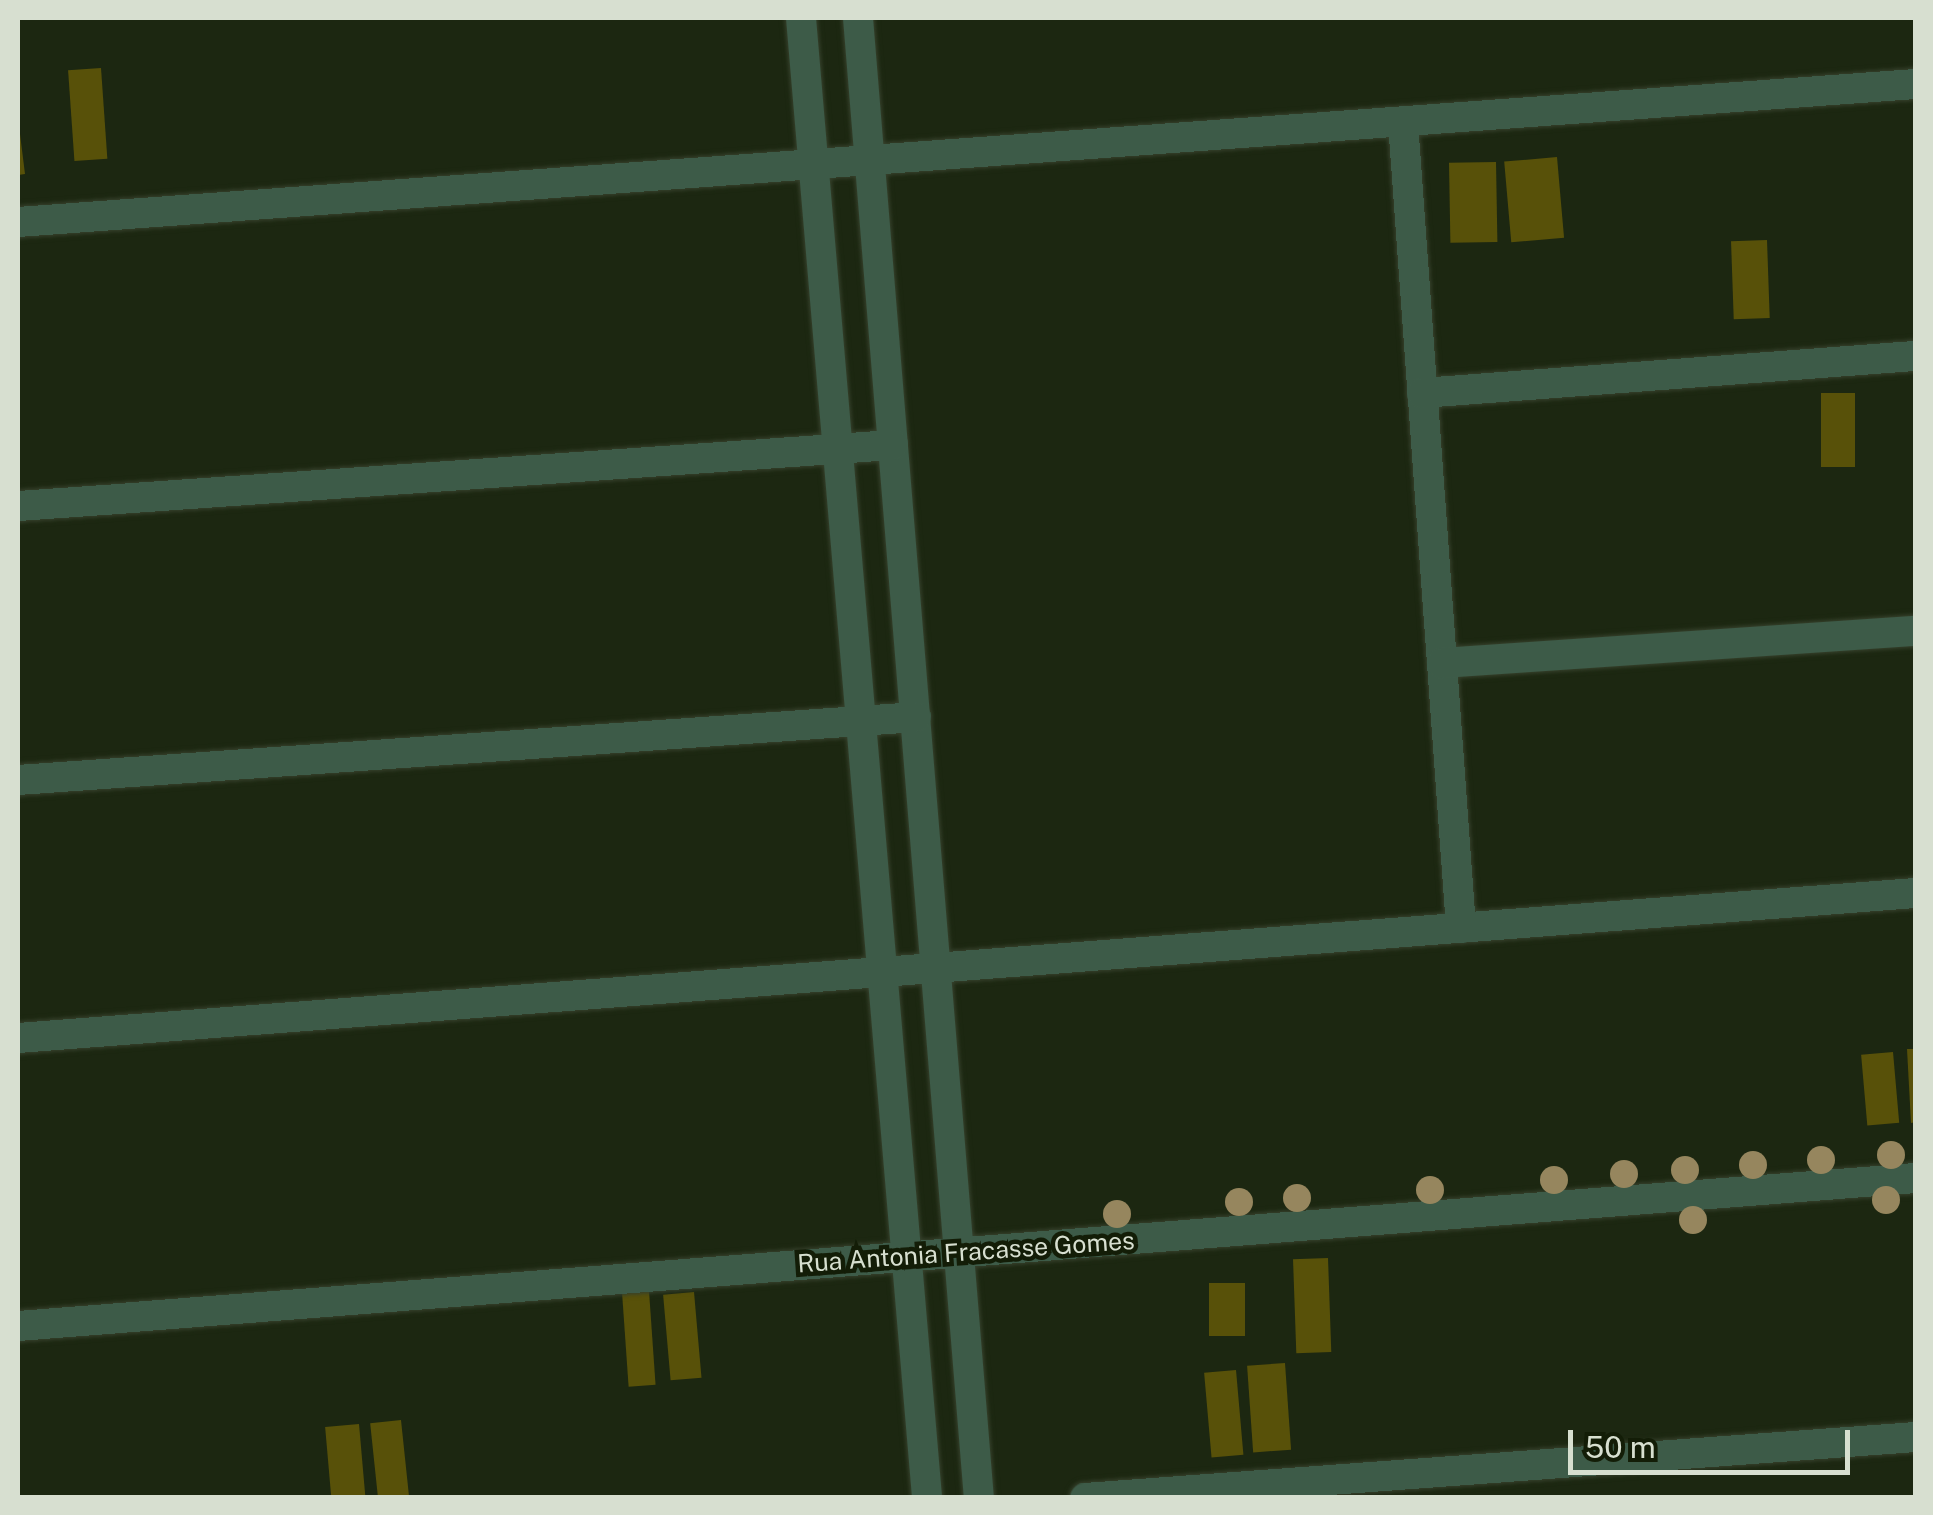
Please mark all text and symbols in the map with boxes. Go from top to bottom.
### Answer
street label: Rua Antonia Fracasse Gomes [796,1225,1136,1279]
scale bar [1573,1410,1856,1472]
text: 50 m [1585,1429,1656,1465]

